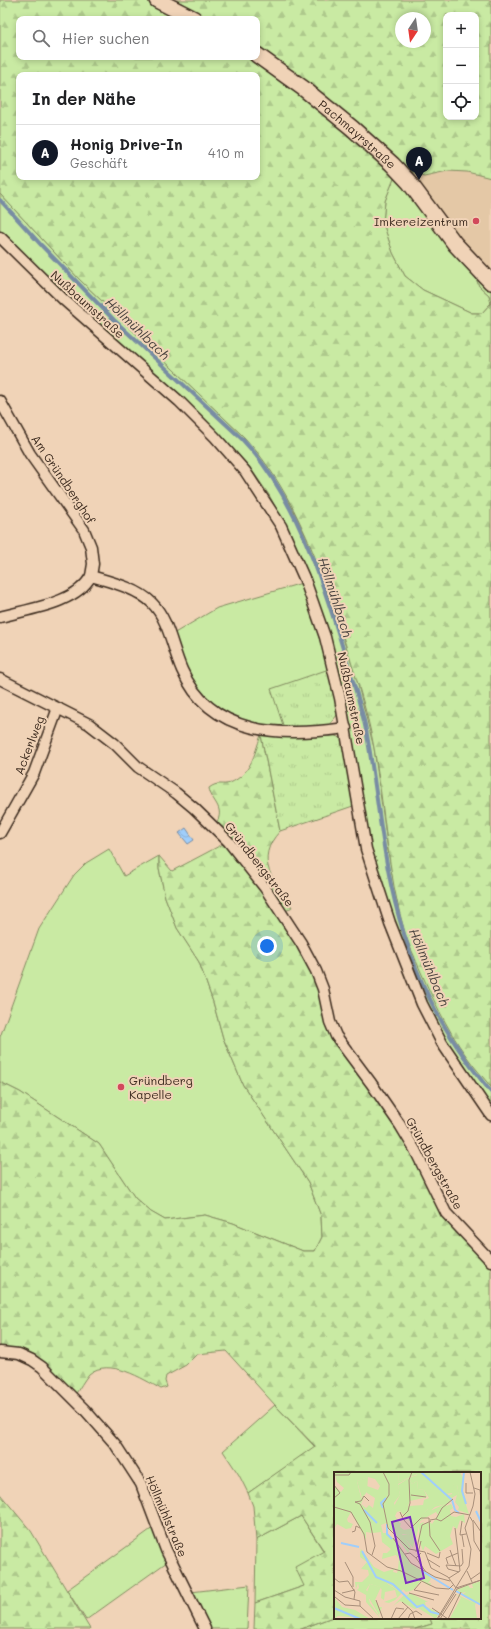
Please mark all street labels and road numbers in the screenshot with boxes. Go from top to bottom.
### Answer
street label: Pachmayrstraße [315,96,400,172]
street label: Nußbaumstraße [48,267,128,341]
street label: Am Gründberghof [28,431,100,527]
street label: Nußbaumstraße [334,650,370,746]
street label: Ackerlweg [10,713,48,777]
street label: Gründbergstraße [222,818,298,910]
street label: Gründbergstraße [403,1114,467,1212]
street label: Höllmühlstraße [143,1473,191,1559]

